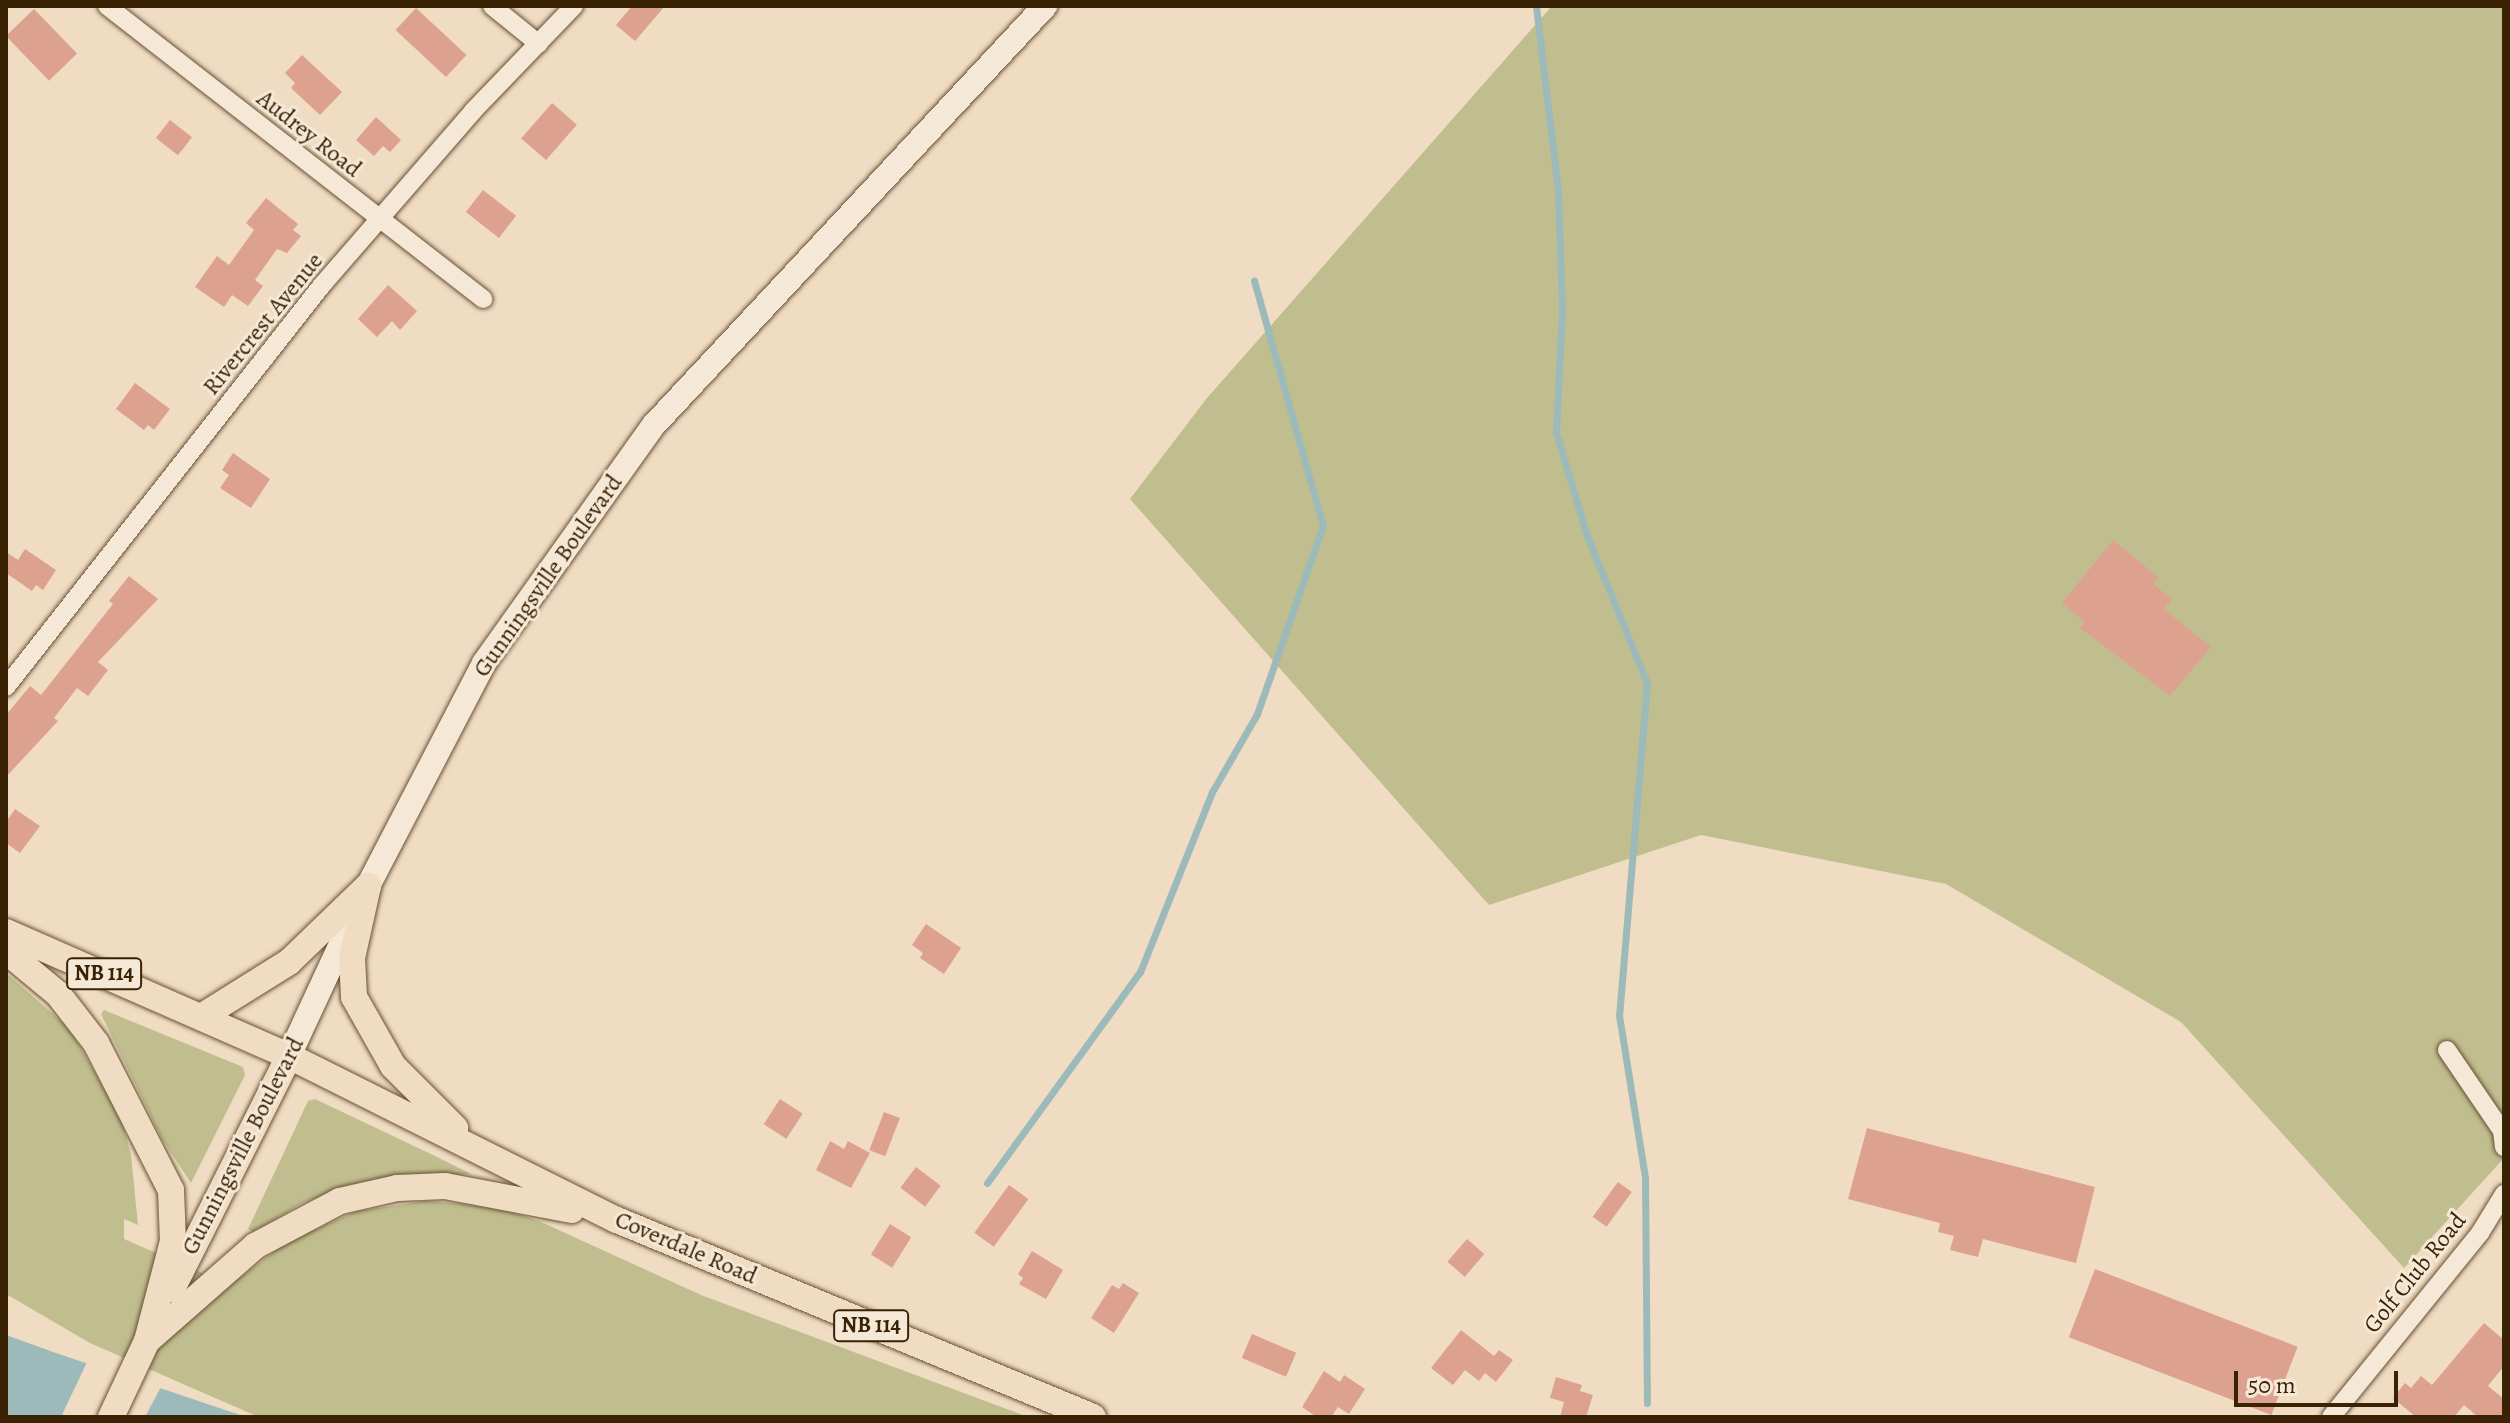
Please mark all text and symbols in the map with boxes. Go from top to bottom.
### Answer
street label: Audrey Road [251,84,367,184]
street label: Rivercrest Avenue [197,247,329,401]
street label: Gunningsville Boulevard [467,469,629,683]
road number: NB 114 [66,956,142,992]
street label: Gunningsville Boulevard [176,1033,310,1259]
street label: Coverdale Road [611,1205,761,1291]
street label: Golf Club Road [2358,1207,2472,1339]
road number: NB 114 [833,1308,909,1344]
scale bar [2238,1355,2402,1405]
text: 50 m [2248,1369,2296,1401]

